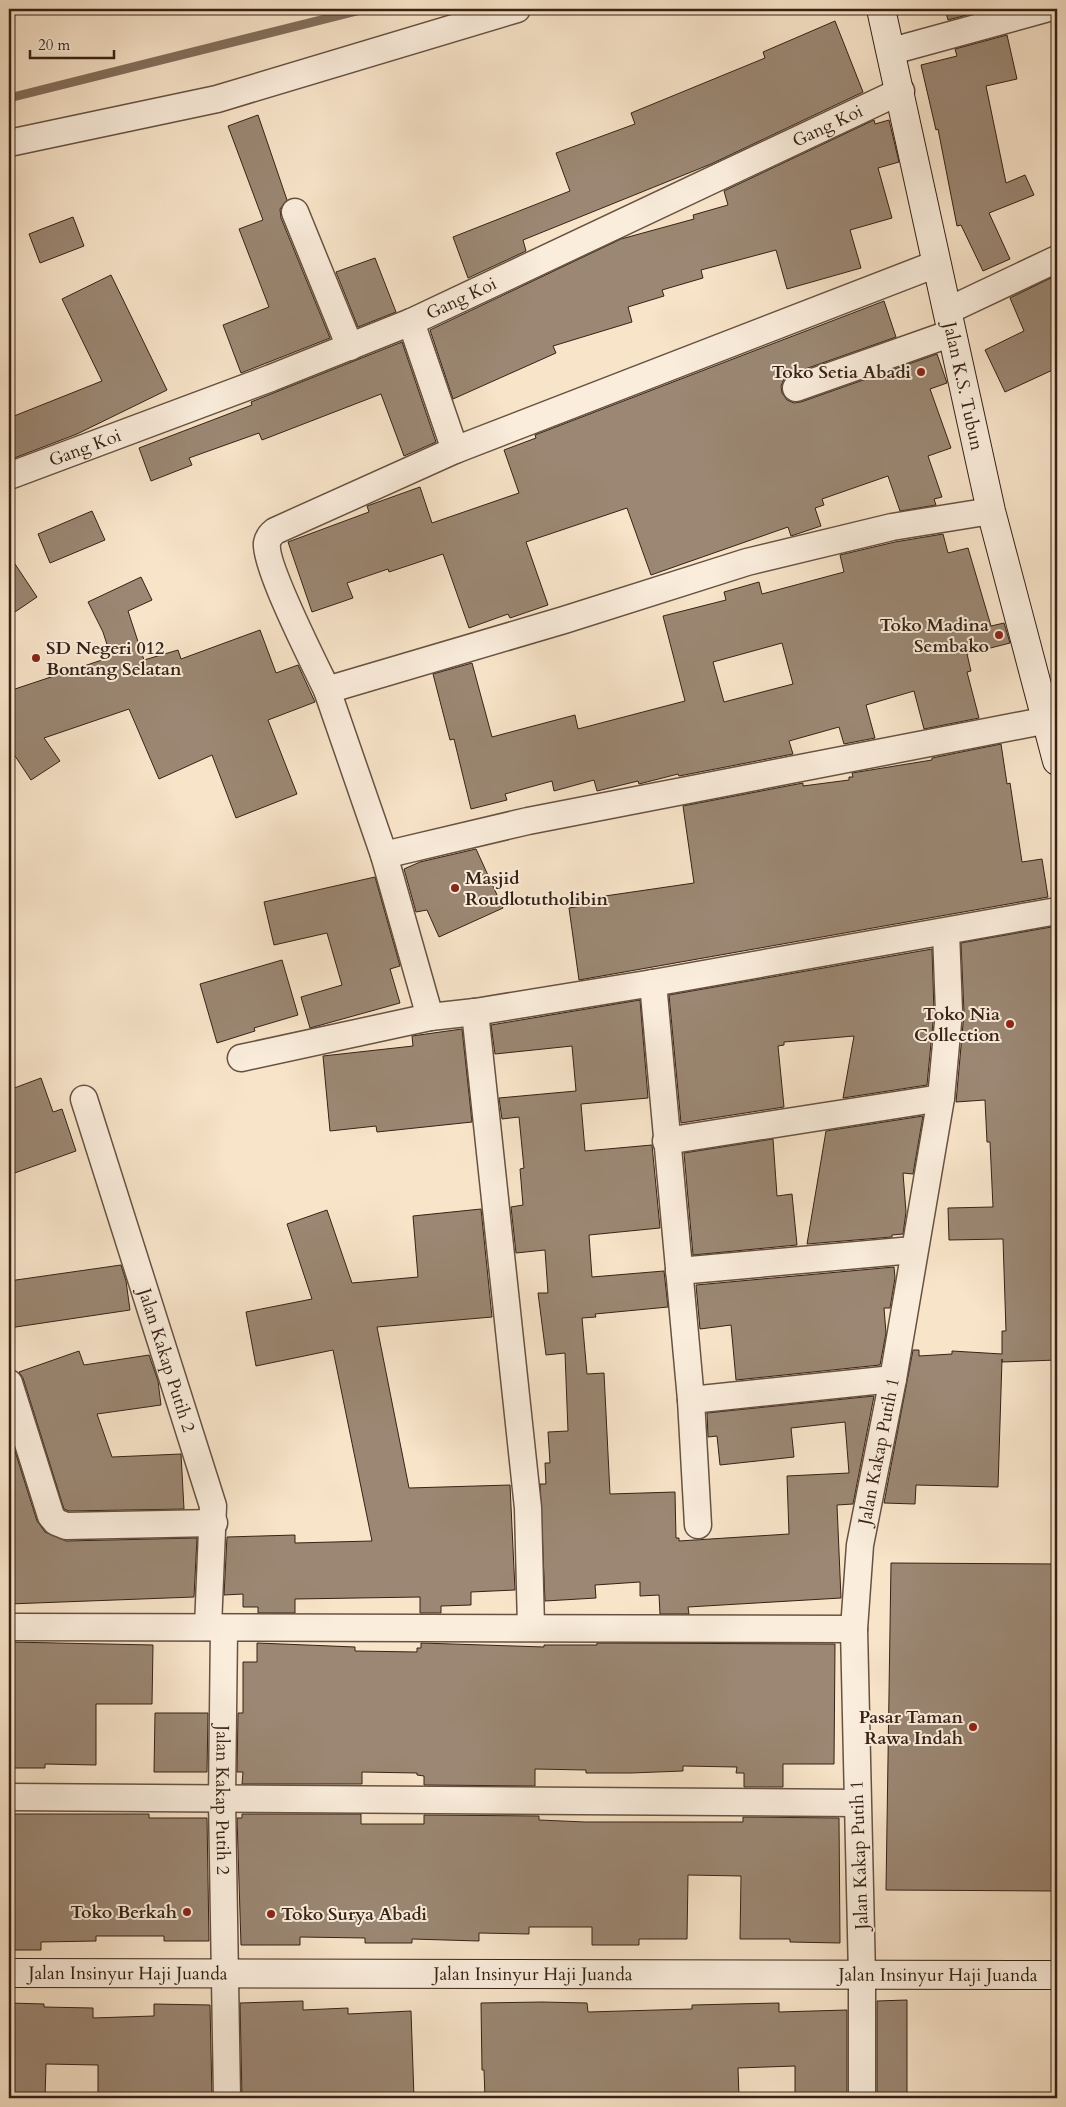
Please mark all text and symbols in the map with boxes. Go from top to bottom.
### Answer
scale bar [30,28,114,60]
text: 20 m [38,35,70,55]
street label: Gang Koi [788,99,867,153]
street label: Gang Koi [422,271,501,326]
street label: Jalan K.S. Tubun [936,317,989,453]
place label: Toko Setia Abadi [771,360,911,385]
marker: Toko Setia Abadi [915,366,927,378]
street label: Gang Koi [45,423,125,473]
place label: Toko Madina Sembako [880,613,989,659]
marker: Toko Madina Sembako [993,629,1005,641]
place label: SD Negeri 012 Bontang Selatan [46,636,182,682]
marker: SD Negeri 012 Bontang Selatan [30,652,42,664]
place label: Masjid Roudlotutholibin [465,866,609,912]
marker: Masjid Roudlotutholibin [449,882,461,894]
place label: Toko Nia Collection [914,1002,1000,1048]
marker: Toko Nia Collection [1004,1018,1016,1030]
street label: Jalan Kakap Putih 2 [131,1282,201,1435]
street label: Jalan Kakap Putih 1 [852,1375,906,1530]
place label: Pasar Taman Rawa Indah [859,1705,963,1751]
marker: Pasar Taman Rawa Indah [967,1721,979,1733]
street label: Jalan Kakap Putih 2 [209,1722,235,1875]
street label: Jalan Kakap Putih 1 [844,1780,875,1933]
place label: Toko Berkah [70,1900,177,1925]
place label: Toko Surya Abadi [281,1902,427,1927]
marker: Toko Berkah [181,1906,193,1918]
marker: Toko Surya Abadi [265,1908,277,1920]
street label: Jalan Insinyur Haji Juanda [25,1961,228,1986]
street label: Jalan Insinyur Haji Juanda [430,1962,633,1987]
street label: Jalan Insinyur Haji Juanda [835,1963,1038,1988]

